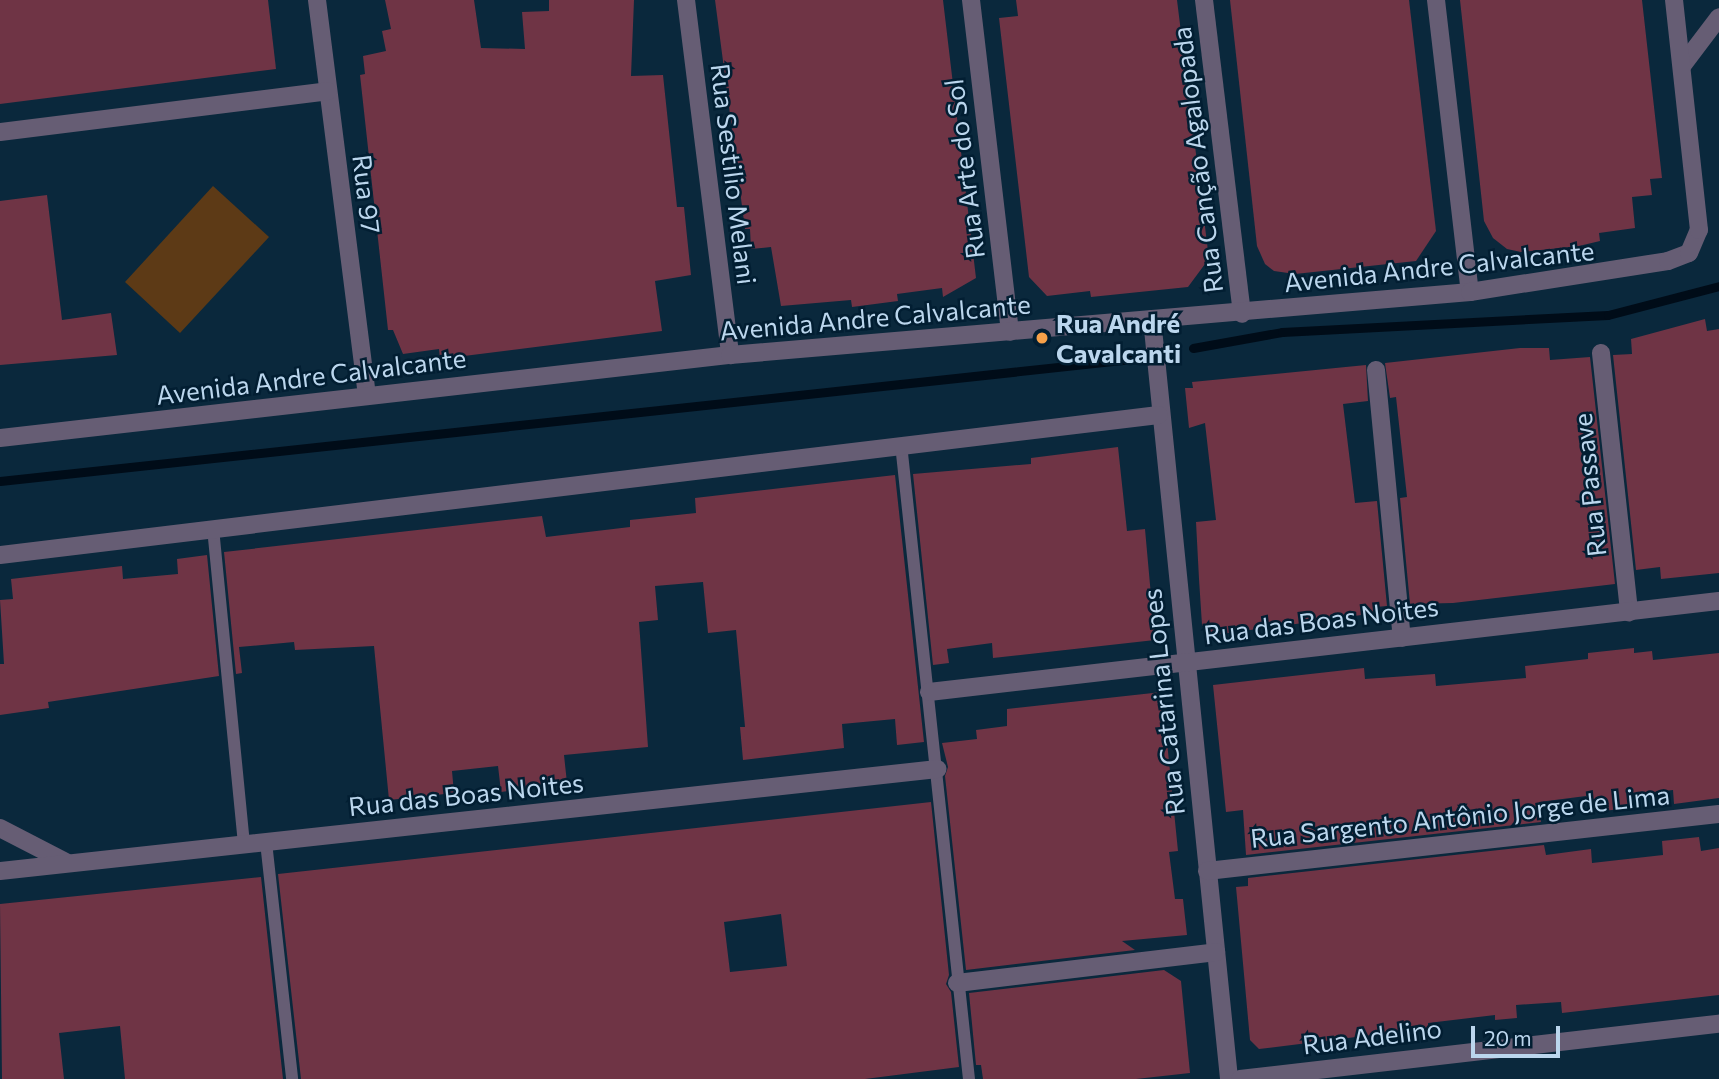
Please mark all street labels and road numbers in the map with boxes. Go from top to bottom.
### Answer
street label: Rua Canção Agalopada [1165,25,1229,295]
street label: Rua Sestilio Melani [705,62,763,286]
street label: Rua Arte do Sol [938,77,990,261]
street label: Rua 97 [347,153,387,235]
street label: Avenida Andre Calvalcante [1282,234,1596,298]
street label: Avenida Andre Calvalcante [718,288,1032,346]
street label: Avenida Andre Calvalcante [154,342,468,410]
street label: Rua Passave [1566,412,1612,558]
street label: Rua Catarina Lopes [1136,587,1190,817]
street label: Rua das Boas Noites [1202,590,1440,650]
street label: Rua das Boas Noites [347,766,585,822]
street label: Rua Sargento Antônio Jorge de Lima [1249,778,1671,854]
street label: Rua Adelino [1301,1012,1443,1060]

